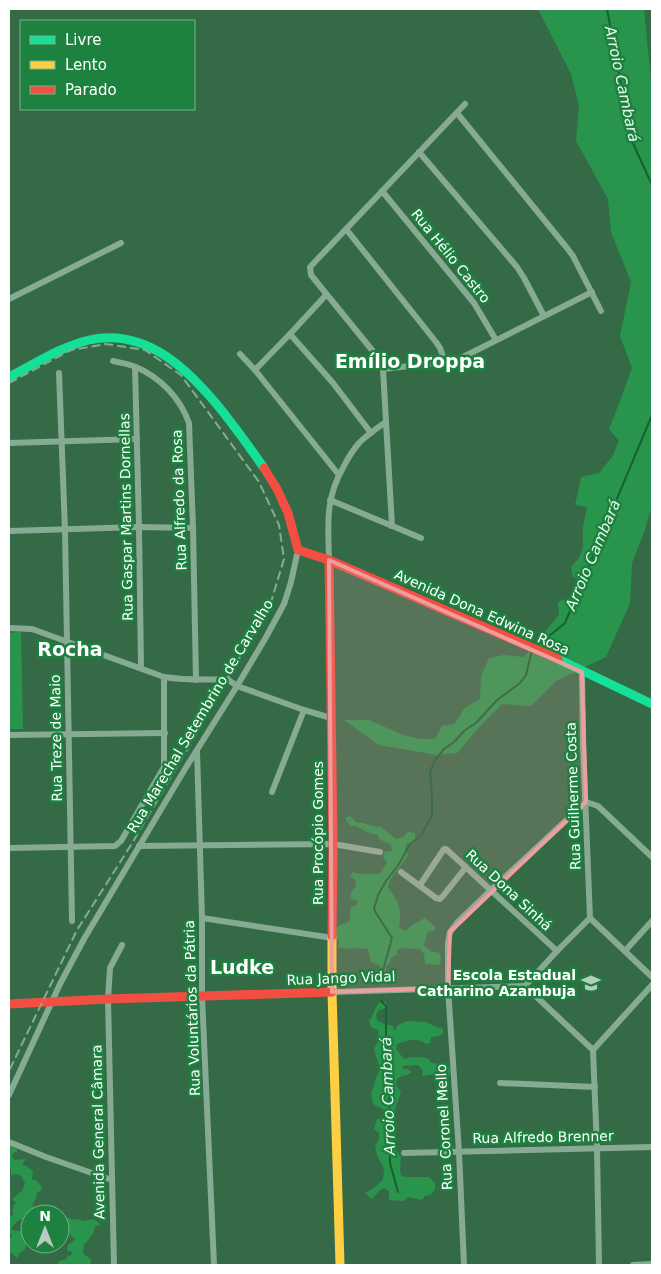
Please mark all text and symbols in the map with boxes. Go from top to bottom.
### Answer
legend [20,20,195,110]
water label: Arroio Cambará [601,23,643,144]
text: Livre [65,31,101,49]
text: Lento [65,56,107,74]
text: Parado [65,81,117,99]
street label: Rua Hélio Castro [408,206,494,306]
district label: Emílio Droppa [335,350,485,372]
street label: Rua Gaspar Martins Dornellas [116,413,136,621]
street label: Rua Alfredo da Rosa [169,429,189,571]
water label: Arroio Cambará [561,497,624,614]
street label: Avenida Dona Edwina Rosa [392,566,572,658]
street label: Rua Marechal Setembrino de Carvalho [124,597,276,835]
district label: Rocha [37,638,103,660]
street label: Rua Treze de Maio [47,674,65,802]
street label: Rua Guilherme Costa [562,722,584,870]
street label: Rua Procópio Gomes [310,761,326,905]
street label: Rua Dona Sinhá [463,846,555,934]
street label: Rua Voluntários da Pátria [181,920,203,1096]
district label: Ludke [210,956,274,978]
place label: Escola Estadual Catharino Azambuja [417,967,576,999]
street label: Rua Jango Vidal [286,968,396,988]
school or university icon: Escola Estadual Catharino Azambuja [580,972,602,994]
water label: Arroio Cambará [377,1037,399,1156]
street label: Avenida General Câmara [88,1044,108,1220]
street label: Rua Coronel Mello [433,1064,455,1190]
street label: Rua Alfredo Brenner [472,1128,614,1146]
north arrow [20,1204,70,1254]
text: N [39,1208,51,1224]

